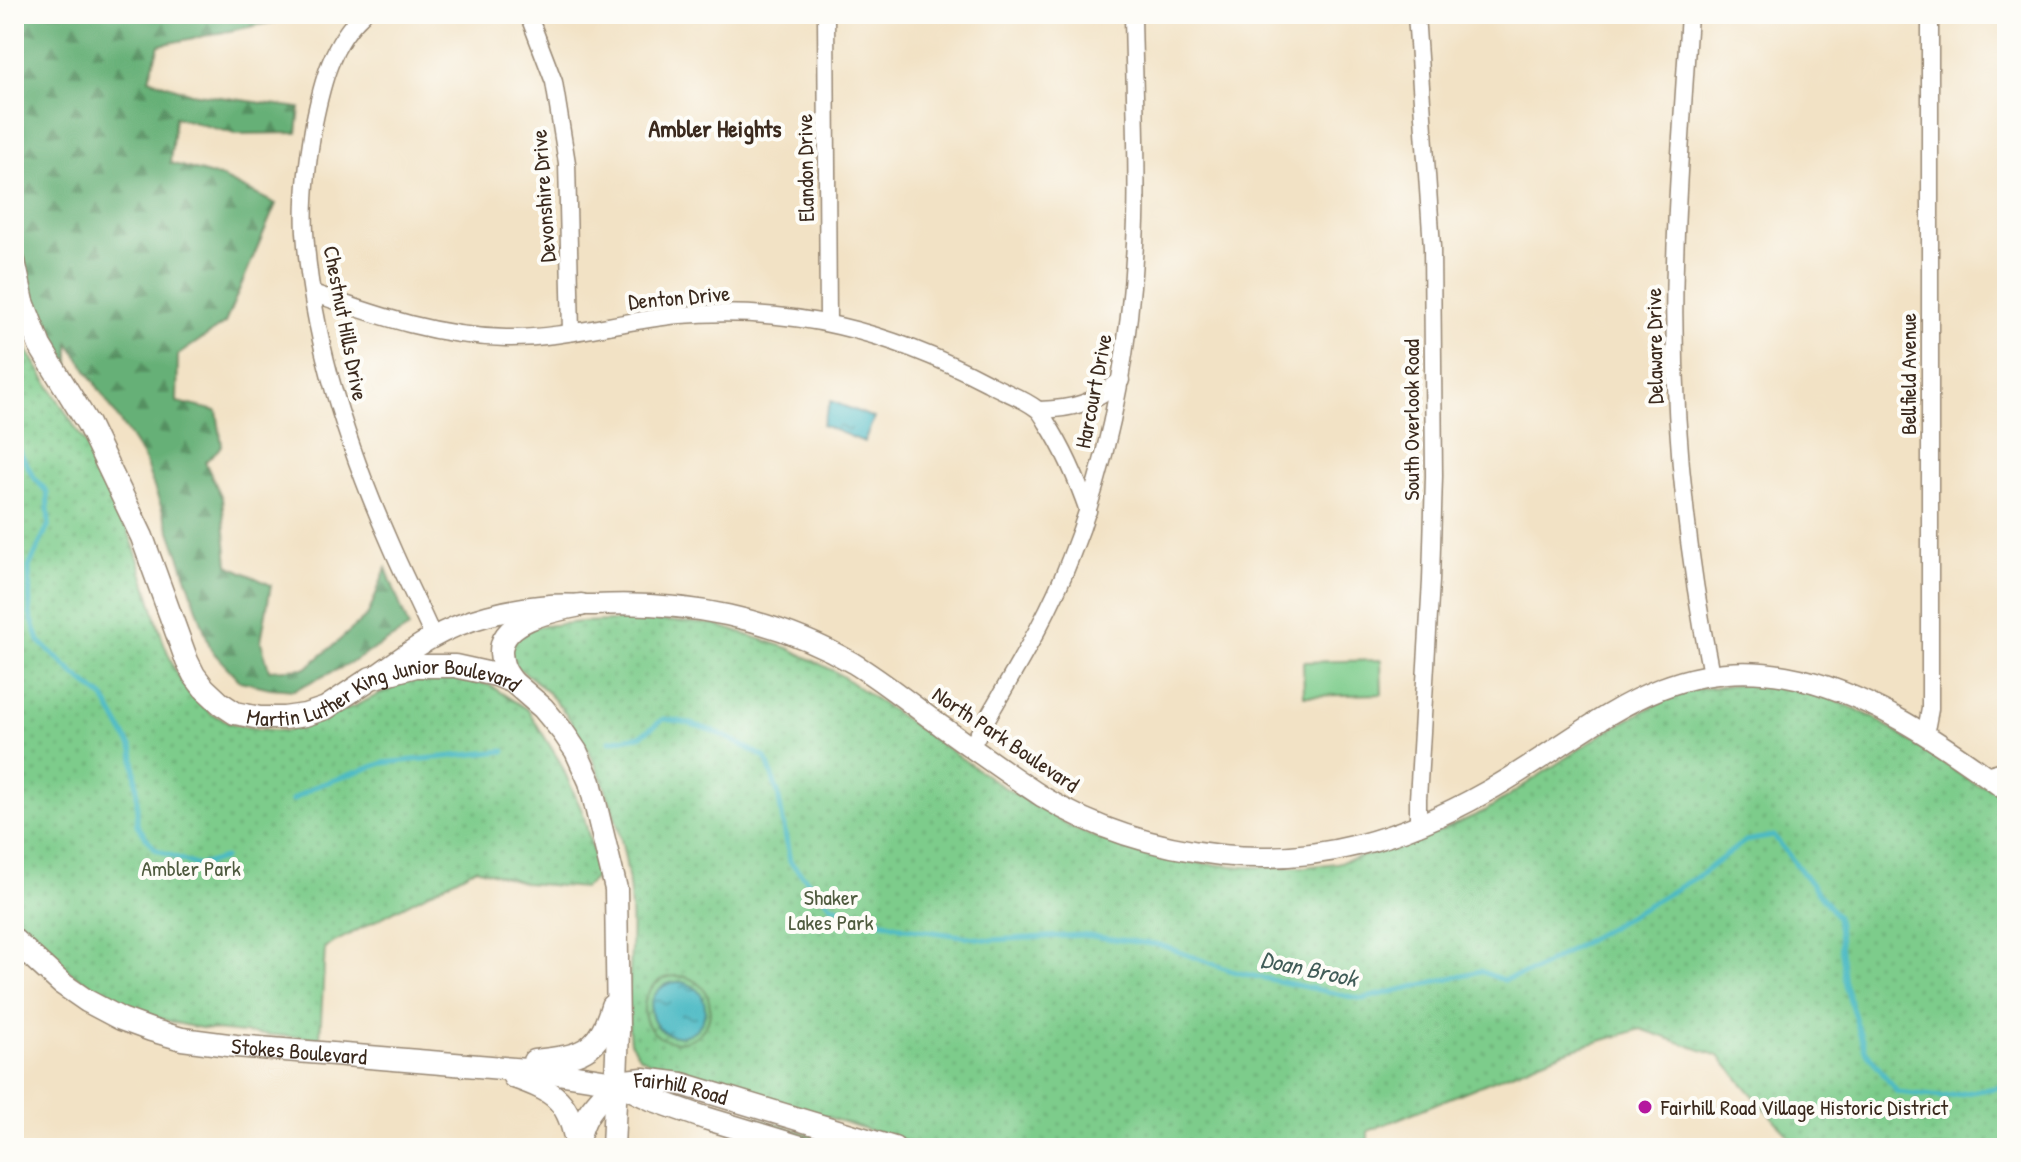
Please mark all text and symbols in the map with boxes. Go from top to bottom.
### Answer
district label: Ambler Heights [648,112,782,145]
street label: Elandon Drive [789,114,821,222]
street label: Devonshire Drive [523,128,563,263]
street label: Chestnut Hills Drive [316,243,376,403]
street label: Denton Drive [627,278,731,316]
street label: Delaware Drive [1638,287,1670,404]
street label: Bellfield Avenue [1893,313,1923,435]
street label: Harcourt Drive [1067,331,1119,451]
street label: South Overlook Road [1396,339,1426,501]
street label: Martin Luther King Junior Boulevard [244,651,528,733]
street label: North Park Boulevard [927,679,1085,799]
park label: Ambler Park [141,853,241,883]
park label: Shaker Lakes Park [788,882,874,937]
water label: Doan Brook [1258,942,1362,994]
street label: Stokes Boulevard [230,1031,369,1072]
street label: Fairhill Road [632,1064,732,1112]
place label: Fairhill Road Village Historic District [1660,1092,1949,1122]
marker: Fairhill Road Village Historic District [1636,1098,1654,1116]

